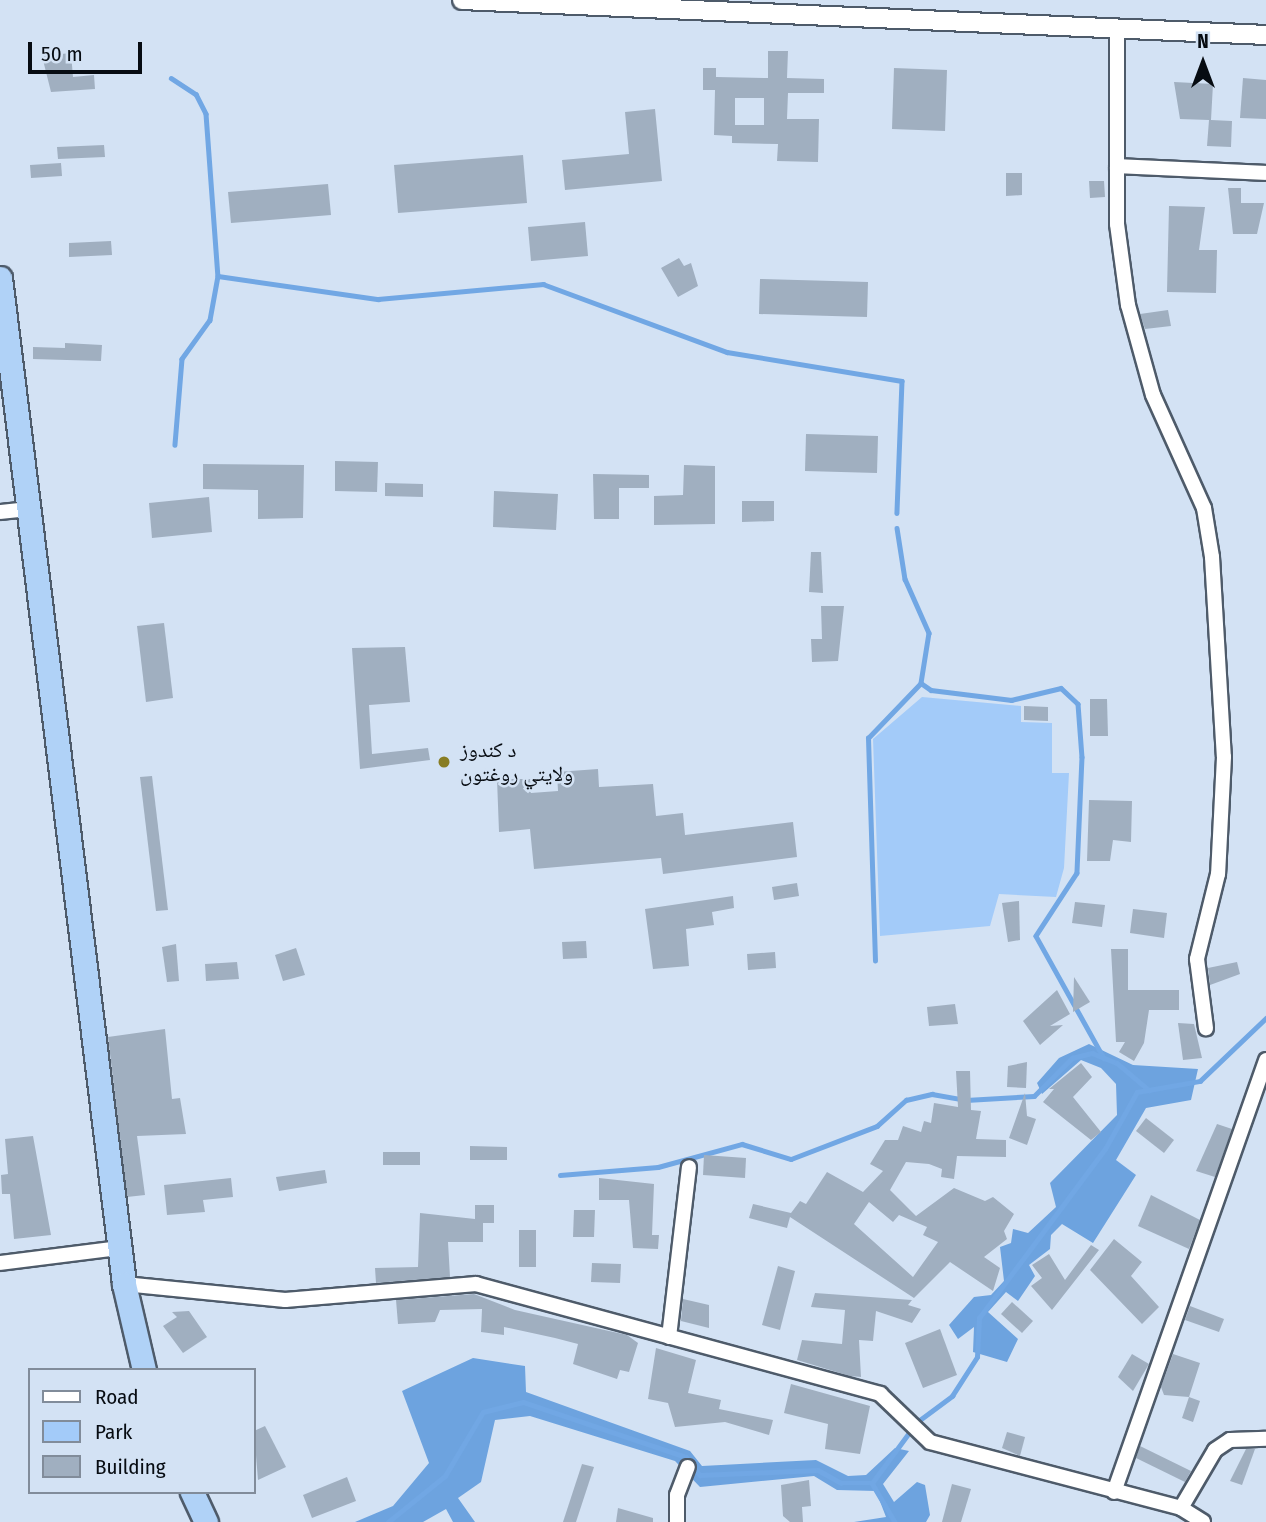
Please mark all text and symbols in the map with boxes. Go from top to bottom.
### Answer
scale bar [32,28,145,72]
north arrow [1168,28,1238,98]
text: N [1197,30,1209,53]
text: 50 m [41,41,83,67]
place label: د کندوز ولایتي روغتون [460,737,573,787]
marker: د کندوز ولایتي روغتون [434,752,454,772]
legend [28,1368,256,1494]
text: Road [95,1384,139,1410]
text: Park [95,1419,132,1445]
text: Building [95,1454,166,1480]

